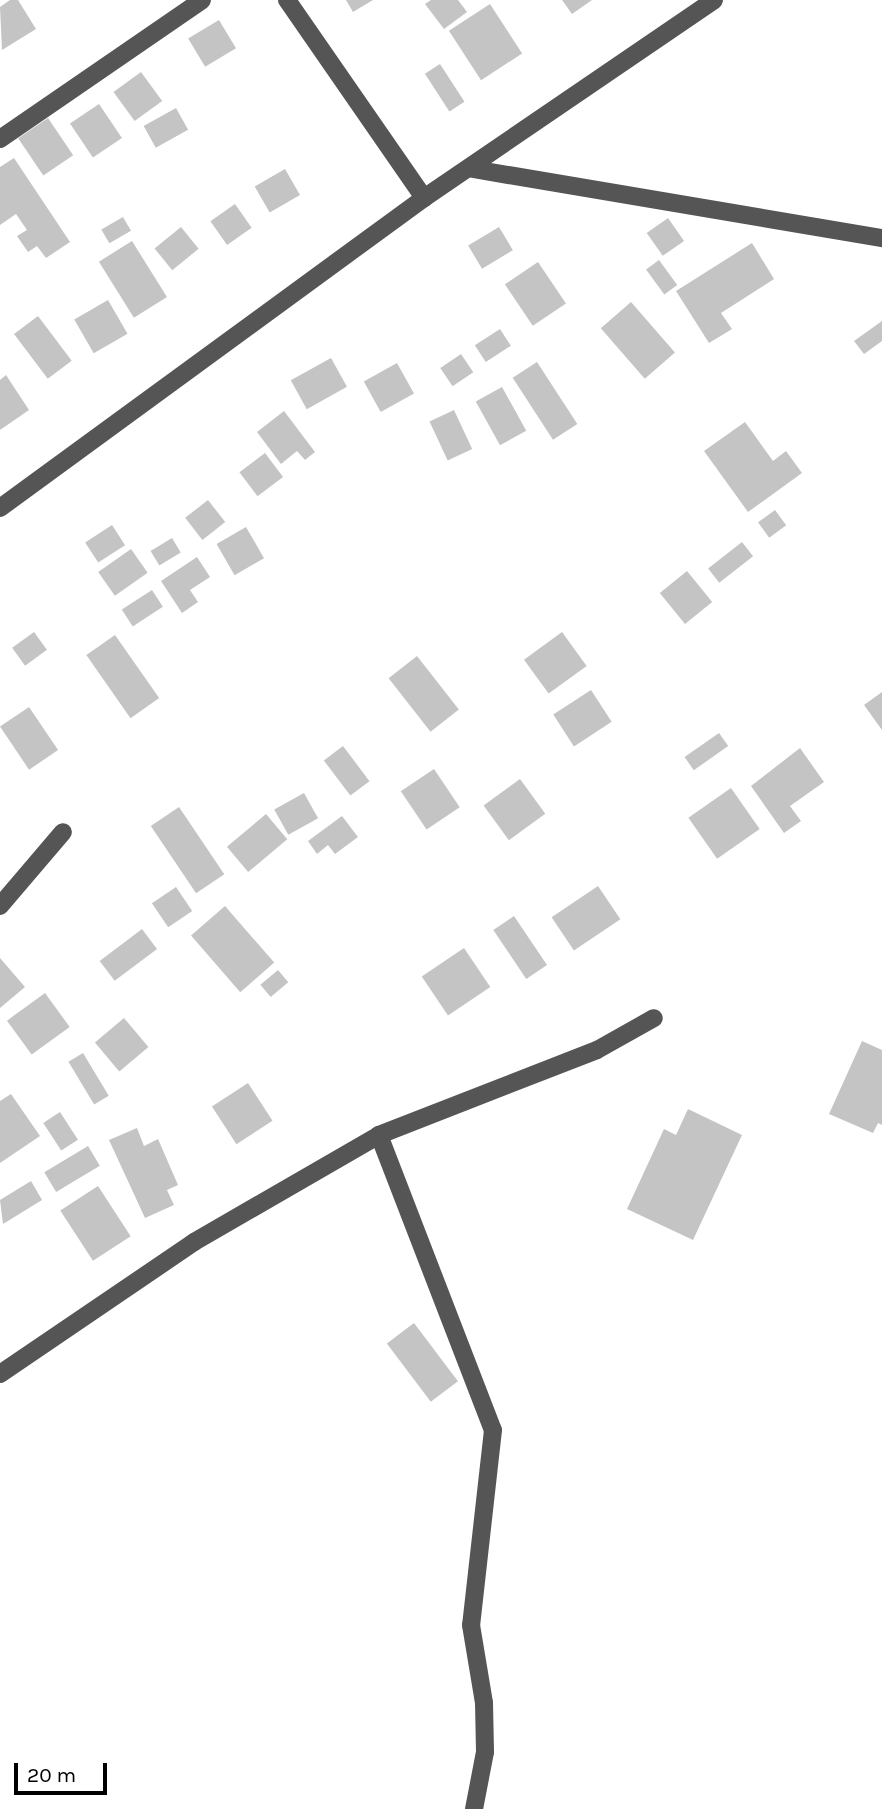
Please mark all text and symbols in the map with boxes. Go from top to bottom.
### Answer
scale bar [18,1750,110,1794]
text: 20 m [27,1763,76,1787]

